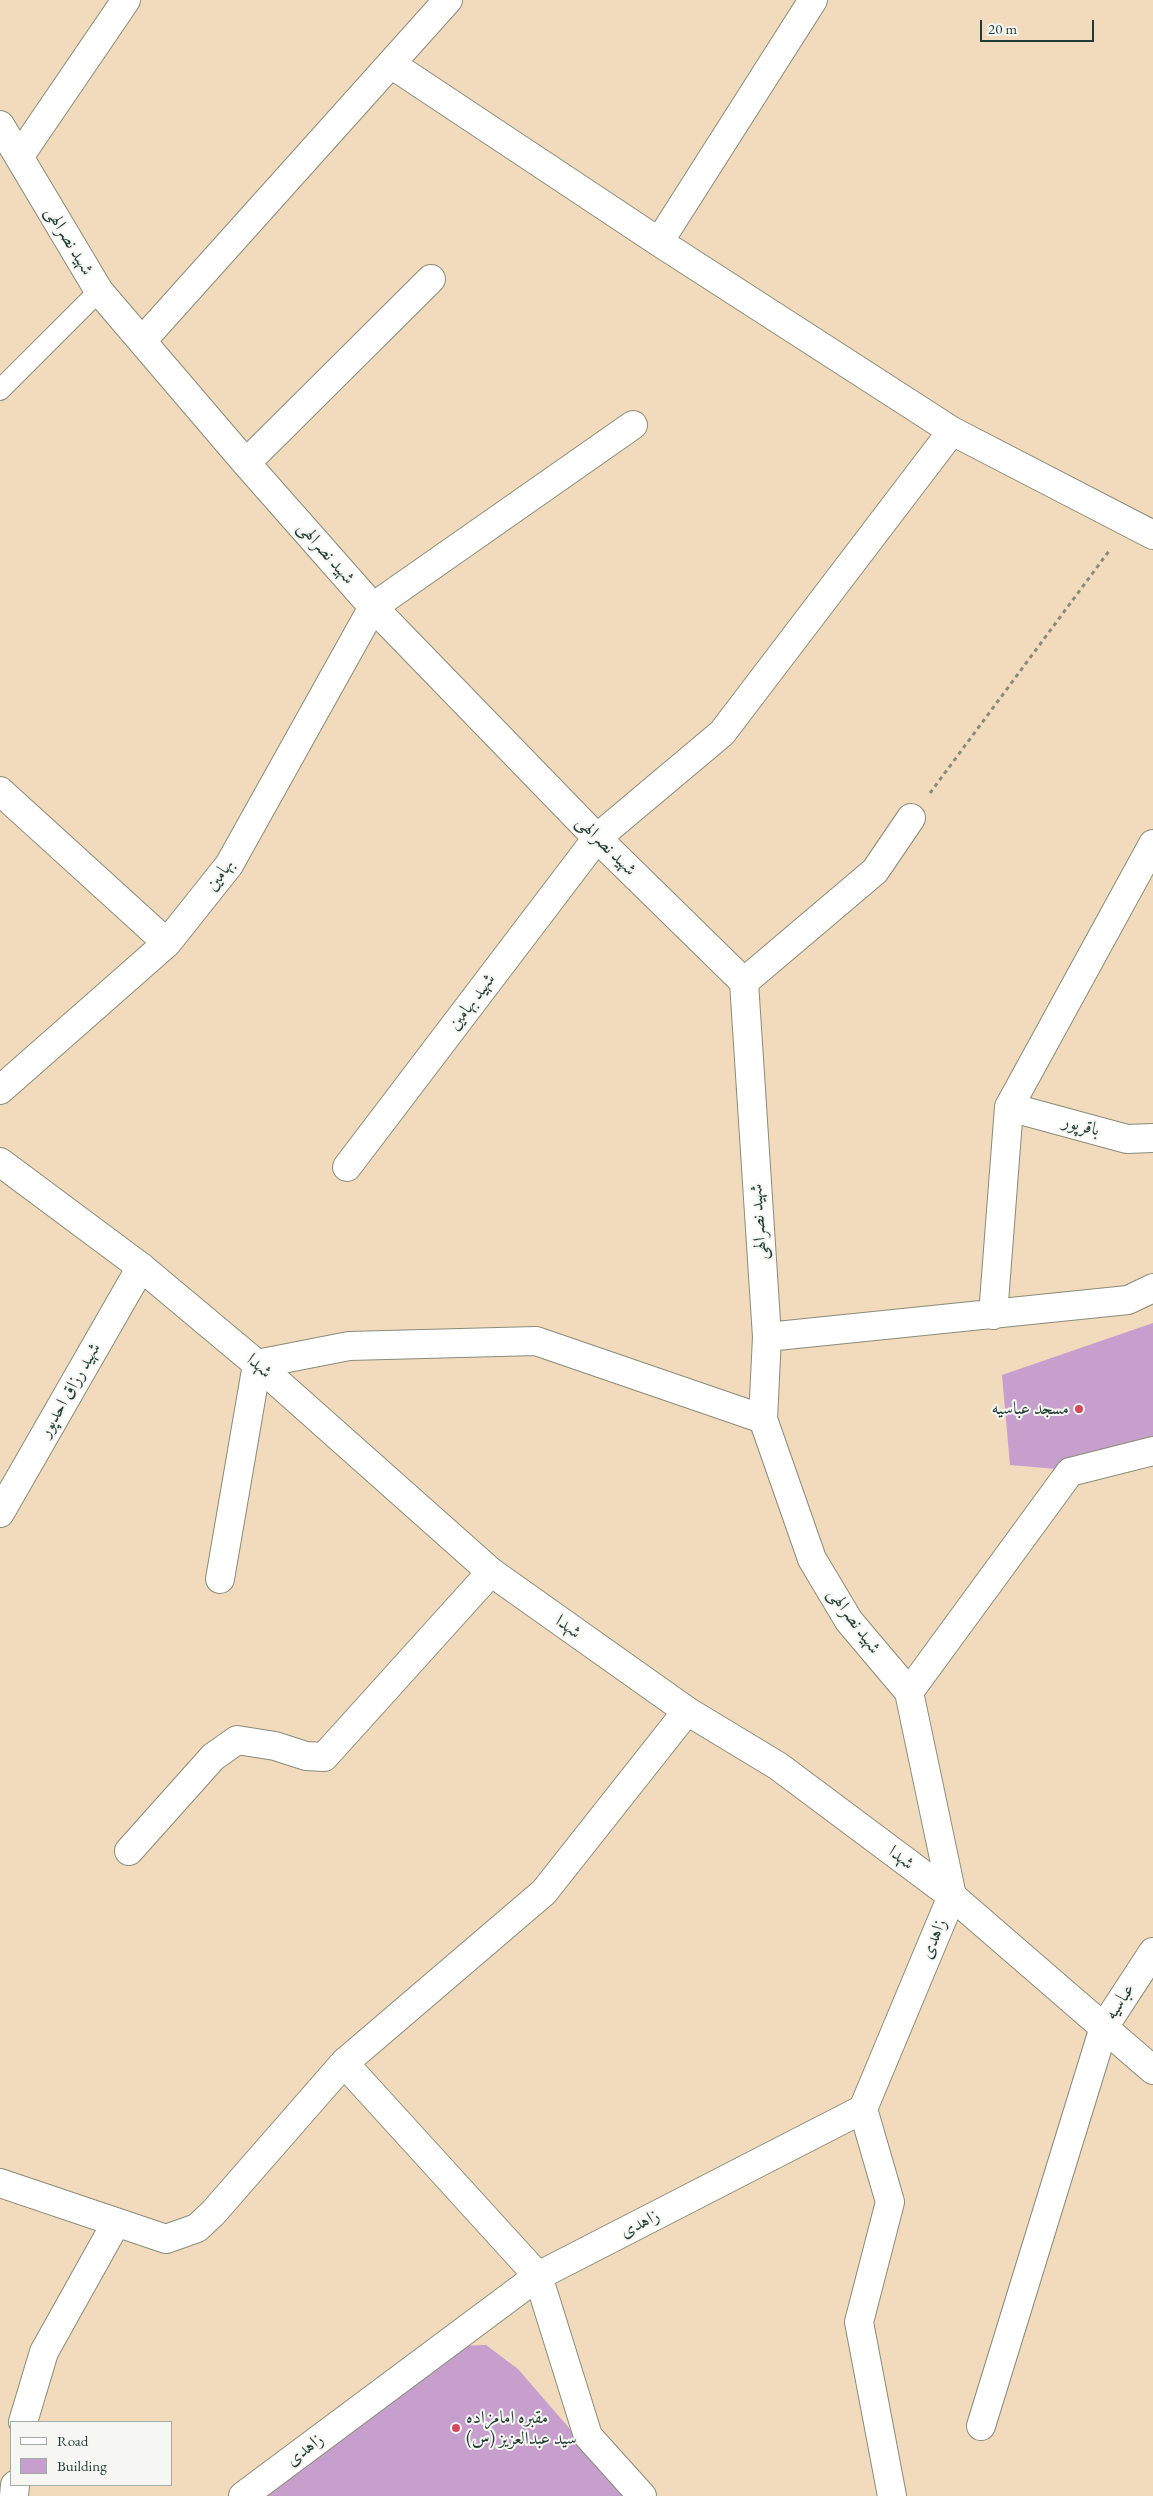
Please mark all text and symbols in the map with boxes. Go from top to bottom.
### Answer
scale bar [983,10,1097,42]
text: 20 m [988,19,1017,38]
street label: شهید نصرالهی [40,203,98,279]
street label: شهید نصرالهی [293,517,359,589]
street label: شهید نصرالهی [571,811,641,881]
street label: بهامین [201,855,239,895]
street label: شهید بهامین [444,969,500,1035]
street label: باقرپور [1060,1111,1102,1141]
street label: شهید نصرالهی [746,1183,772,1261]
street label: شهید رزاق احدپور [34,1339,106,1441]
street label: شهدا [242,1349,276,1383]
place label: مسجد عباسیه [992,1398,1069,1420]
marker: مسجد عباسیه [1073,1403,1085,1415]
street label: شهید نصرالهی [823,1584,885,1658]
street label: شهدا [551,1610,585,1644]
street label: شهدا [884,1841,918,1875]
street label: زاهدی [916,1916,952,1962]
street label: عباسیه [1100,1980,1140,2024]
street label: زاهدی [617,2205,663,2243]
place label: مقبره امامزاده سید عبدالعزیز (س) [466,2407,577,2450]
legend [10,2421,172,2486]
marker: مقبره امامزاده سید عبدالعزیز (س) [450,2422,462,2434]
street label: زاهدی [282,2429,328,2471]
text: Road [57,2431,88,2450]
text: Building [57,2456,107,2475]

